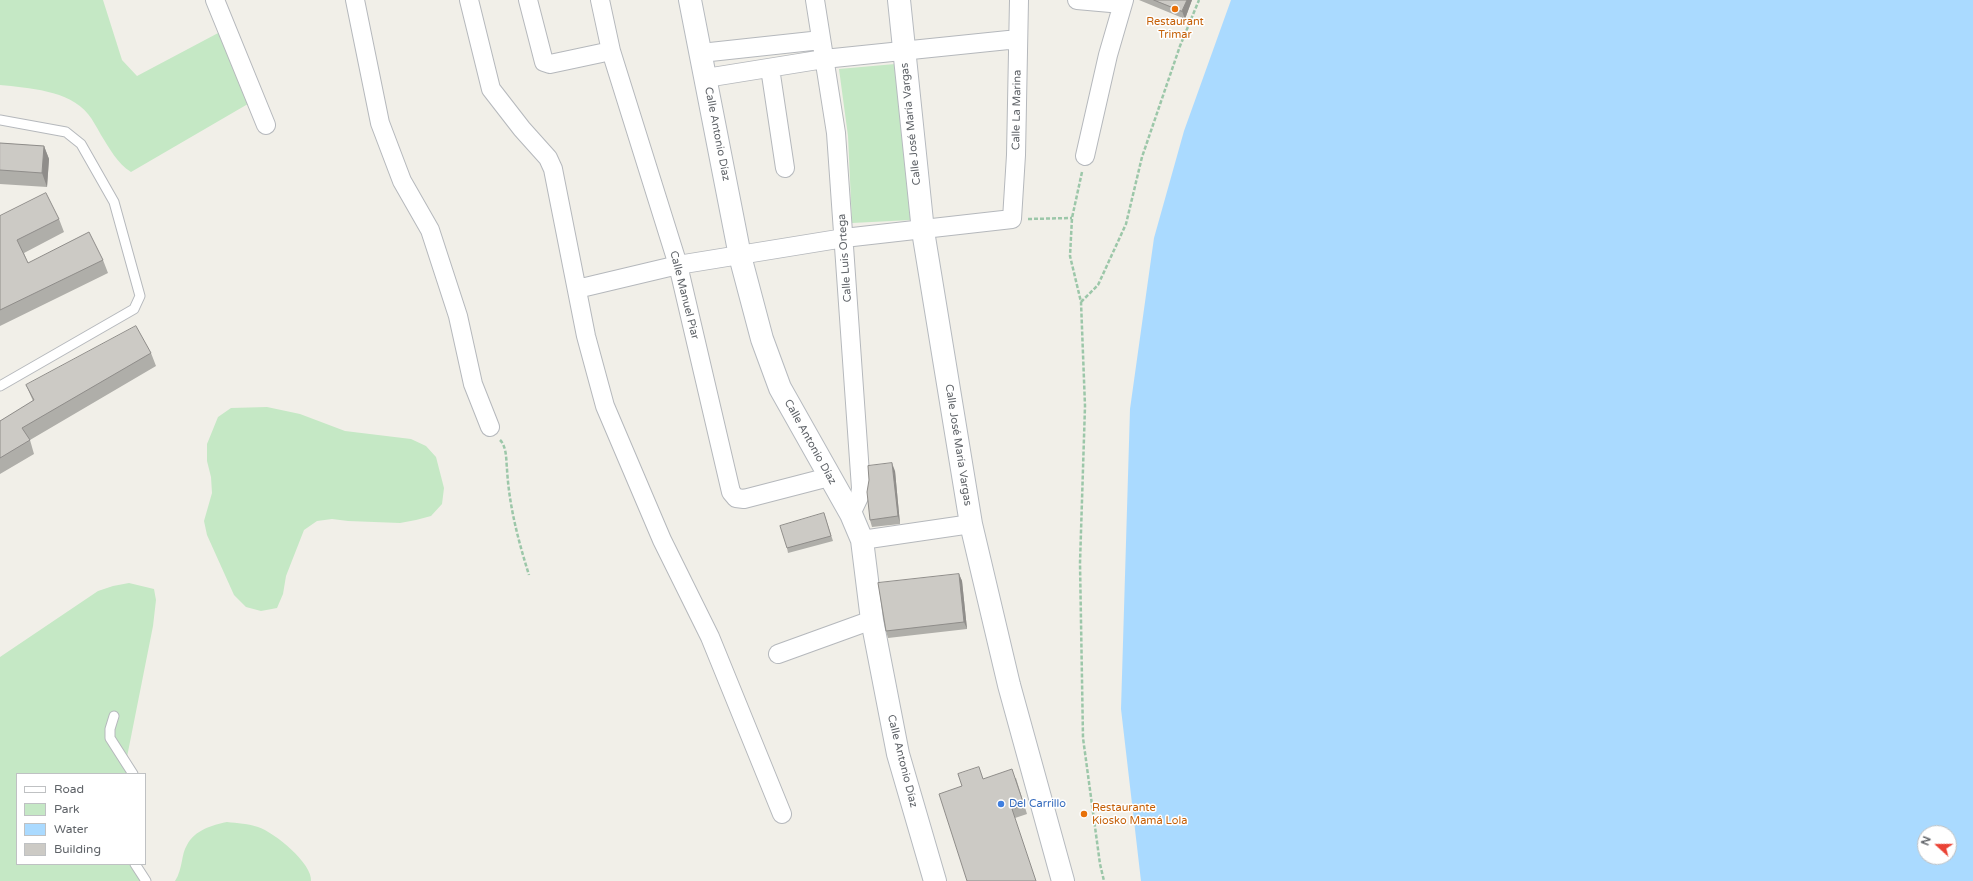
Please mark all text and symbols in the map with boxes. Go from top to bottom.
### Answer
marker: Restaurant Trimar [1170,4,1180,14]
place label: Restaurant Trimar [1146,15,1204,41]
street label: Calle José María Vargas [898,62,924,186]
street label: Calle La Marina [1010,70,1024,150]
street label: Calle Antonio Díaz [701,86,733,182]
street label: Calle Luis Ortega [835,213,855,303]
street label: Calle Manuel Piar [667,249,701,341]
street label: Calle José María Vargas [942,383,974,507]
street label: Calle Antonio Díaz [781,397,839,487]
street label: Calle Antonio Díaz [884,713,920,809]
legend [16,773,146,865]
text: Road [54,782,84,796]
place label: Del Carrillo [1009,797,1066,811]
marker: Del Carrillo [996,799,1006,809]
place label: Restaurante Kiosko Mamá Lola [1092,801,1187,827]
text: Park [54,802,80,816]
marker: Restaurante Kiosko Mamá Lola [1079,809,1089,819]
text: Water [54,822,88,836]
north arrow [1917,825,1957,865]
text: N [1919,834,1934,847]
text: Building [54,842,101,856]

